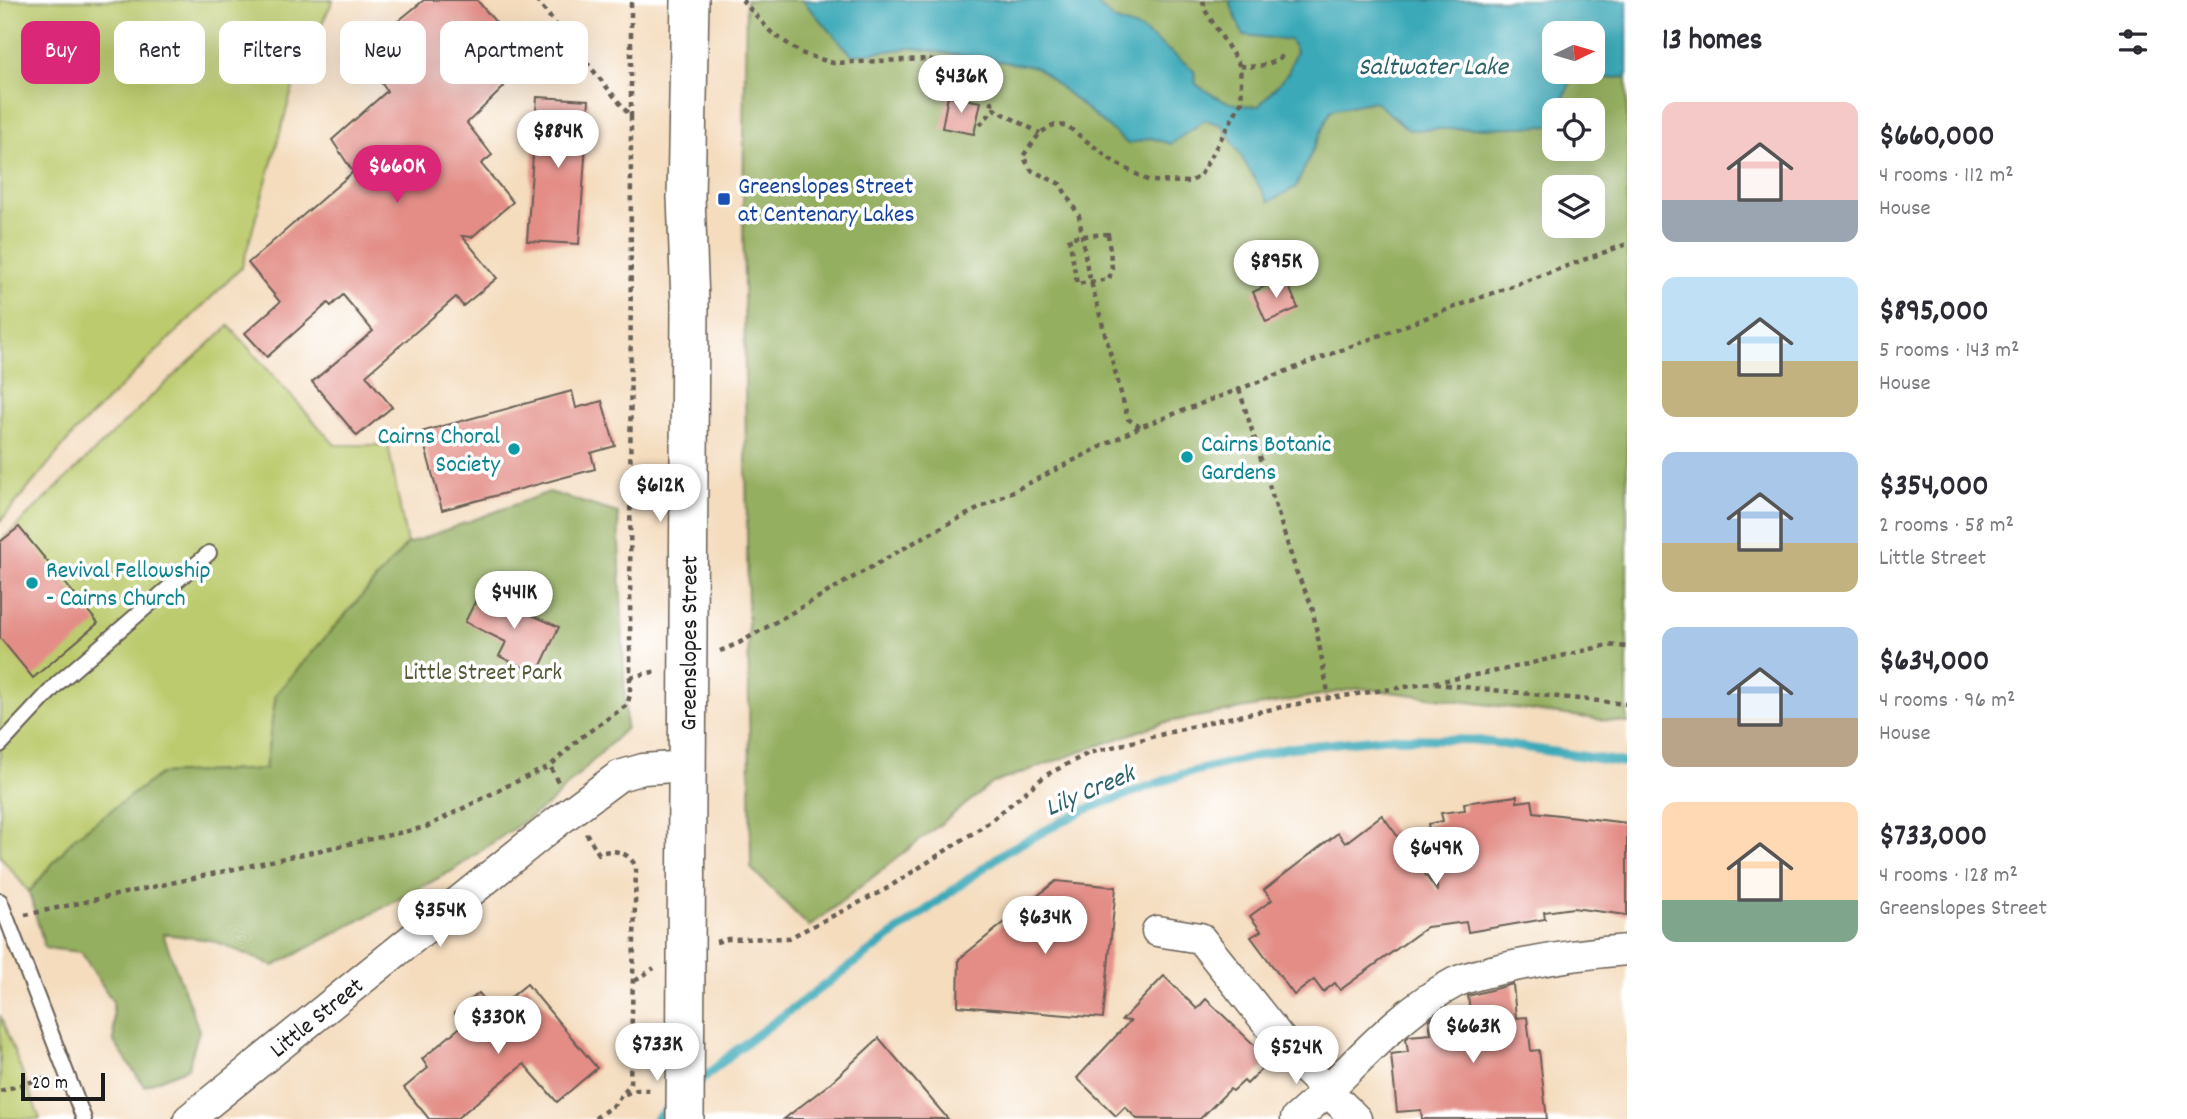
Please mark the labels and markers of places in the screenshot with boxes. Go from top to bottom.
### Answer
pin: $436K [912,55,1010,115]
pin: $884K [509,110,607,170]
pin: $660K [348,146,446,205]
place label: Greenslopes Street at Centenary Lakes [738,171,915,233]
marker: Greenslopes Street at Centenary Lakes [716,191,732,207]
pin: $895K [1227,240,1325,300]
place label: Cairns Choral Society [378,421,501,483]
place label: Cairns Botanic Gardens [1201,429,1331,491]
marker: Cairns Choral Society [506,441,522,457]
marker: Cairns Botanic Gardens [1179,449,1195,465]
pin: $612K [611,464,709,524]
place label: Revival Fellowship - Cairns Church [46,555,211,617]
pin: $441K [465,572,563,631]
marker: Revival Fellowship - Cairns Church [24,575,40,591]
pin: $649K [1387,828,1485,887]
pin: $354K [391,890,489,949]
pin: $634K [996,897,1094,956]
pin: $330K [449,996,547,1056]
pin: $663K [1424,1006,1522,1065]
pin: $733K [608,1024,706,1083]
pin: $524K [1247,1026,1345,1086]

